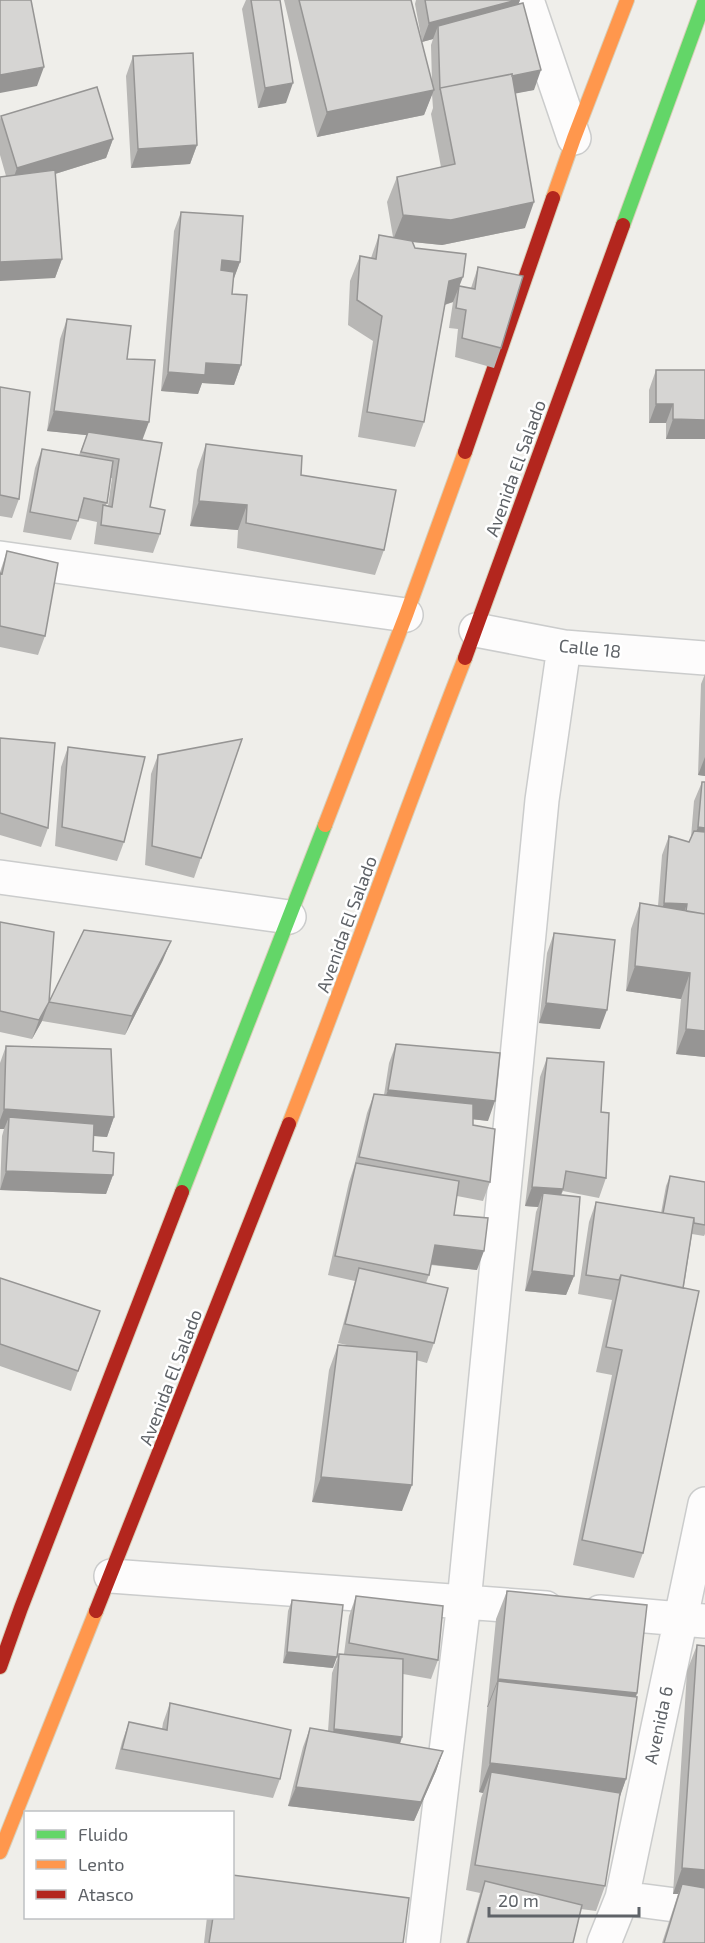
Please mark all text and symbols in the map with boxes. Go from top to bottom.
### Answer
street label: Avenida El Salado [480,397,550,539]
street label: Calle 18 [558,634,622,662]
street label: Avenida El Salado [311,853,381,995]
street label: Avenida El Salado [134,1306,206,1448]
street label: Avenida 6 [639,1684,677,1766]
legend [24,1811,234,1919]
text: Fluido [78,1823,128,1845]
text: Lento [78,1853,124,1875]
scale bar [489,1880,639,1918]
text: Atasco [78,1883,134,1905]
text: 20 m [498,1889,539,1911]

